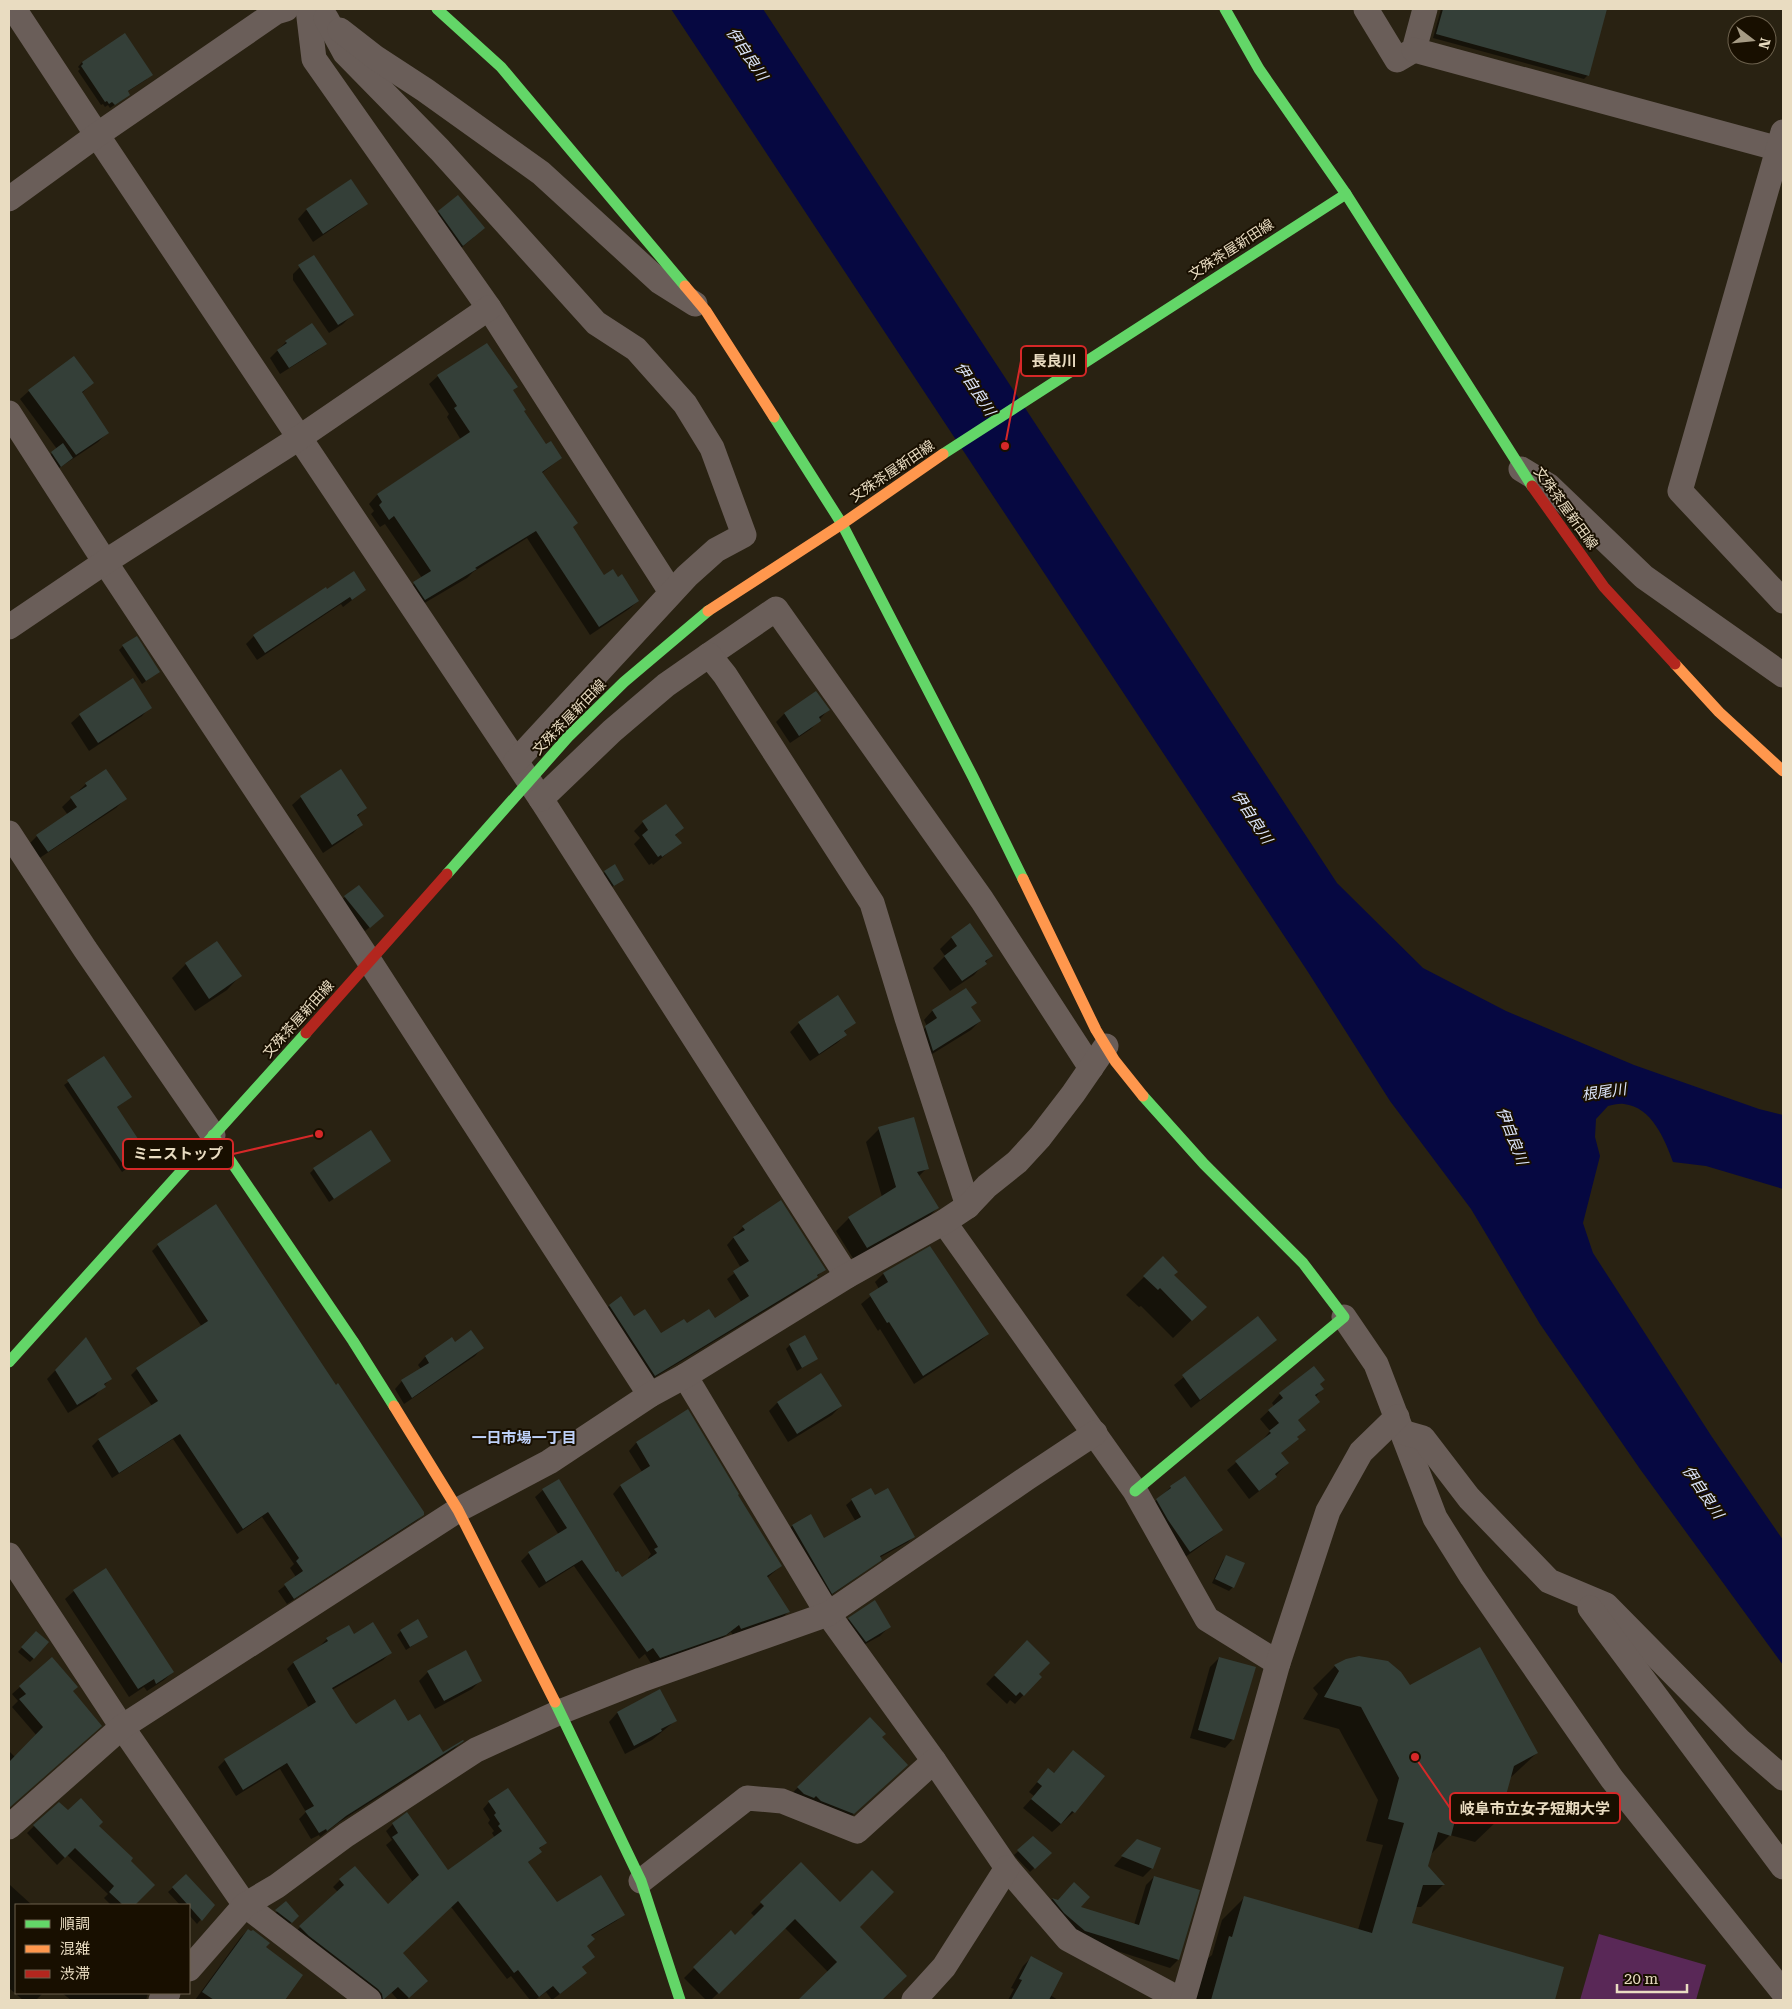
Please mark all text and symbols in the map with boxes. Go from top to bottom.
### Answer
north arrow [1727,15,1777,65]
water label: 伊自良川 [723,24,772,86]
text: N [1755,36,1774,51]
street label: 文殊茶屋新田線 [1186,216,1276,282]
callout: 長良川 [1021,346,1086,376]
text: 長良川 [1031,352,1077,370]
water label: 伊自良川 [951,359,1000,421]
street label: 文殊茶屋新田線 [847,437,937,505]
street label: 文殊茶屋新田線 [1531,464,1601,552]
street label: 文殊茶屋新田線 [529,676,609,758]
water label: 伊自良川 [1228,787,1277,849]
street label: 文殊茶屋新田線 [259,977,337,1061]
water label: 根尾川 [1580,1080,1630,1104]
water label: 伊自良川 [1493,1105,1532,1169]
callout: ミニストップ [123,1139,233,1169]
text: ミニストップ [133,1145,223,1163]
district label: 一日市場一丁目 [471,1429,577,1447]
water label: 伊自良川 [1679,1462,1728,1524]
callout: 岐阜市立女子短期大学 [1450,1793,1620,1823]
text: 岐阜市立女子短期大学 [1460,1800,1610,1818]
legend [15,1904,190,1994]
text: 順調 [60,1915,90,1933]
text: 混雑 [60,1940,90,1958]
scale bar [1617,1962,1687,1994]
text: 渋滞 [60,1965,90,1983]
text: 20 m [1624,1970,1659,1988]

